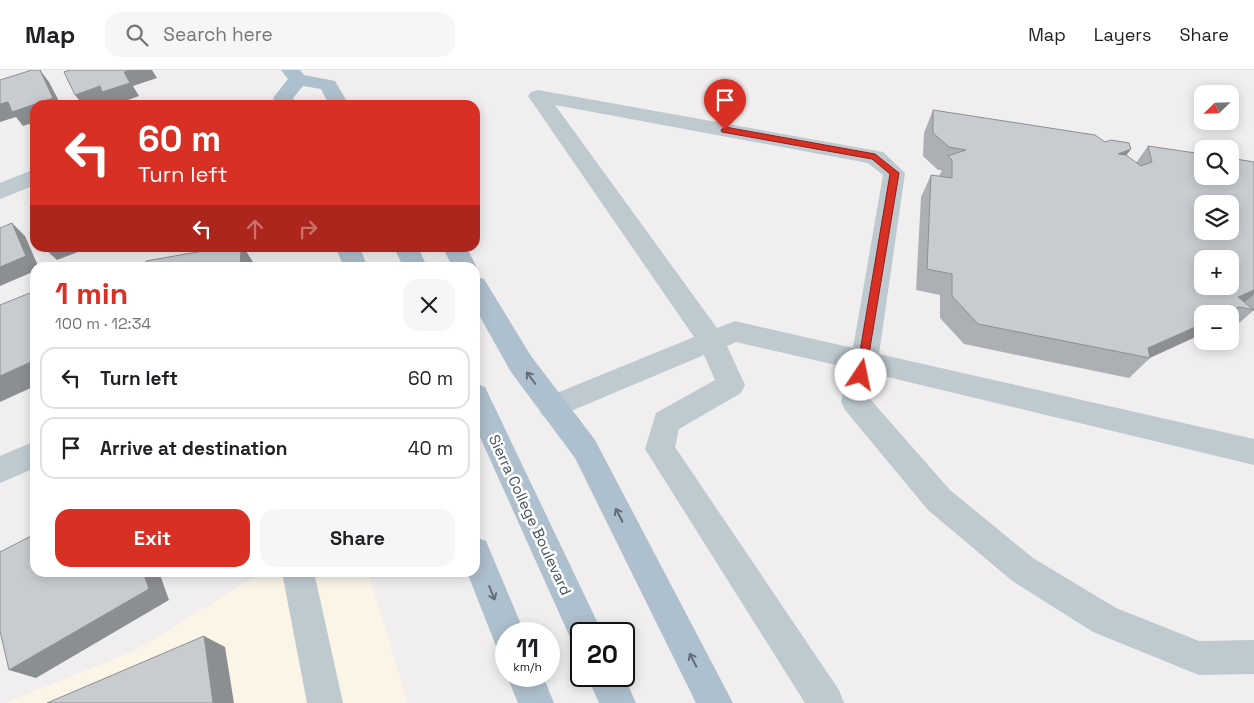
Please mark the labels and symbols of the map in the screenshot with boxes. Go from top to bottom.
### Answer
pin [704,79,746,130]
north arrow [1194,85,1239,130]
position arrow [834,348,886,400]
one-way arrow [526,372,537,385]
street label: Sierra College Boulevard [485,432,576,598]
one-way arrow [614,508,623,523]
one-way arrow [487,585,497,600]
speed limit sign: 20 [570,622,635,687]
one-way arrow [688,652,698,667]

